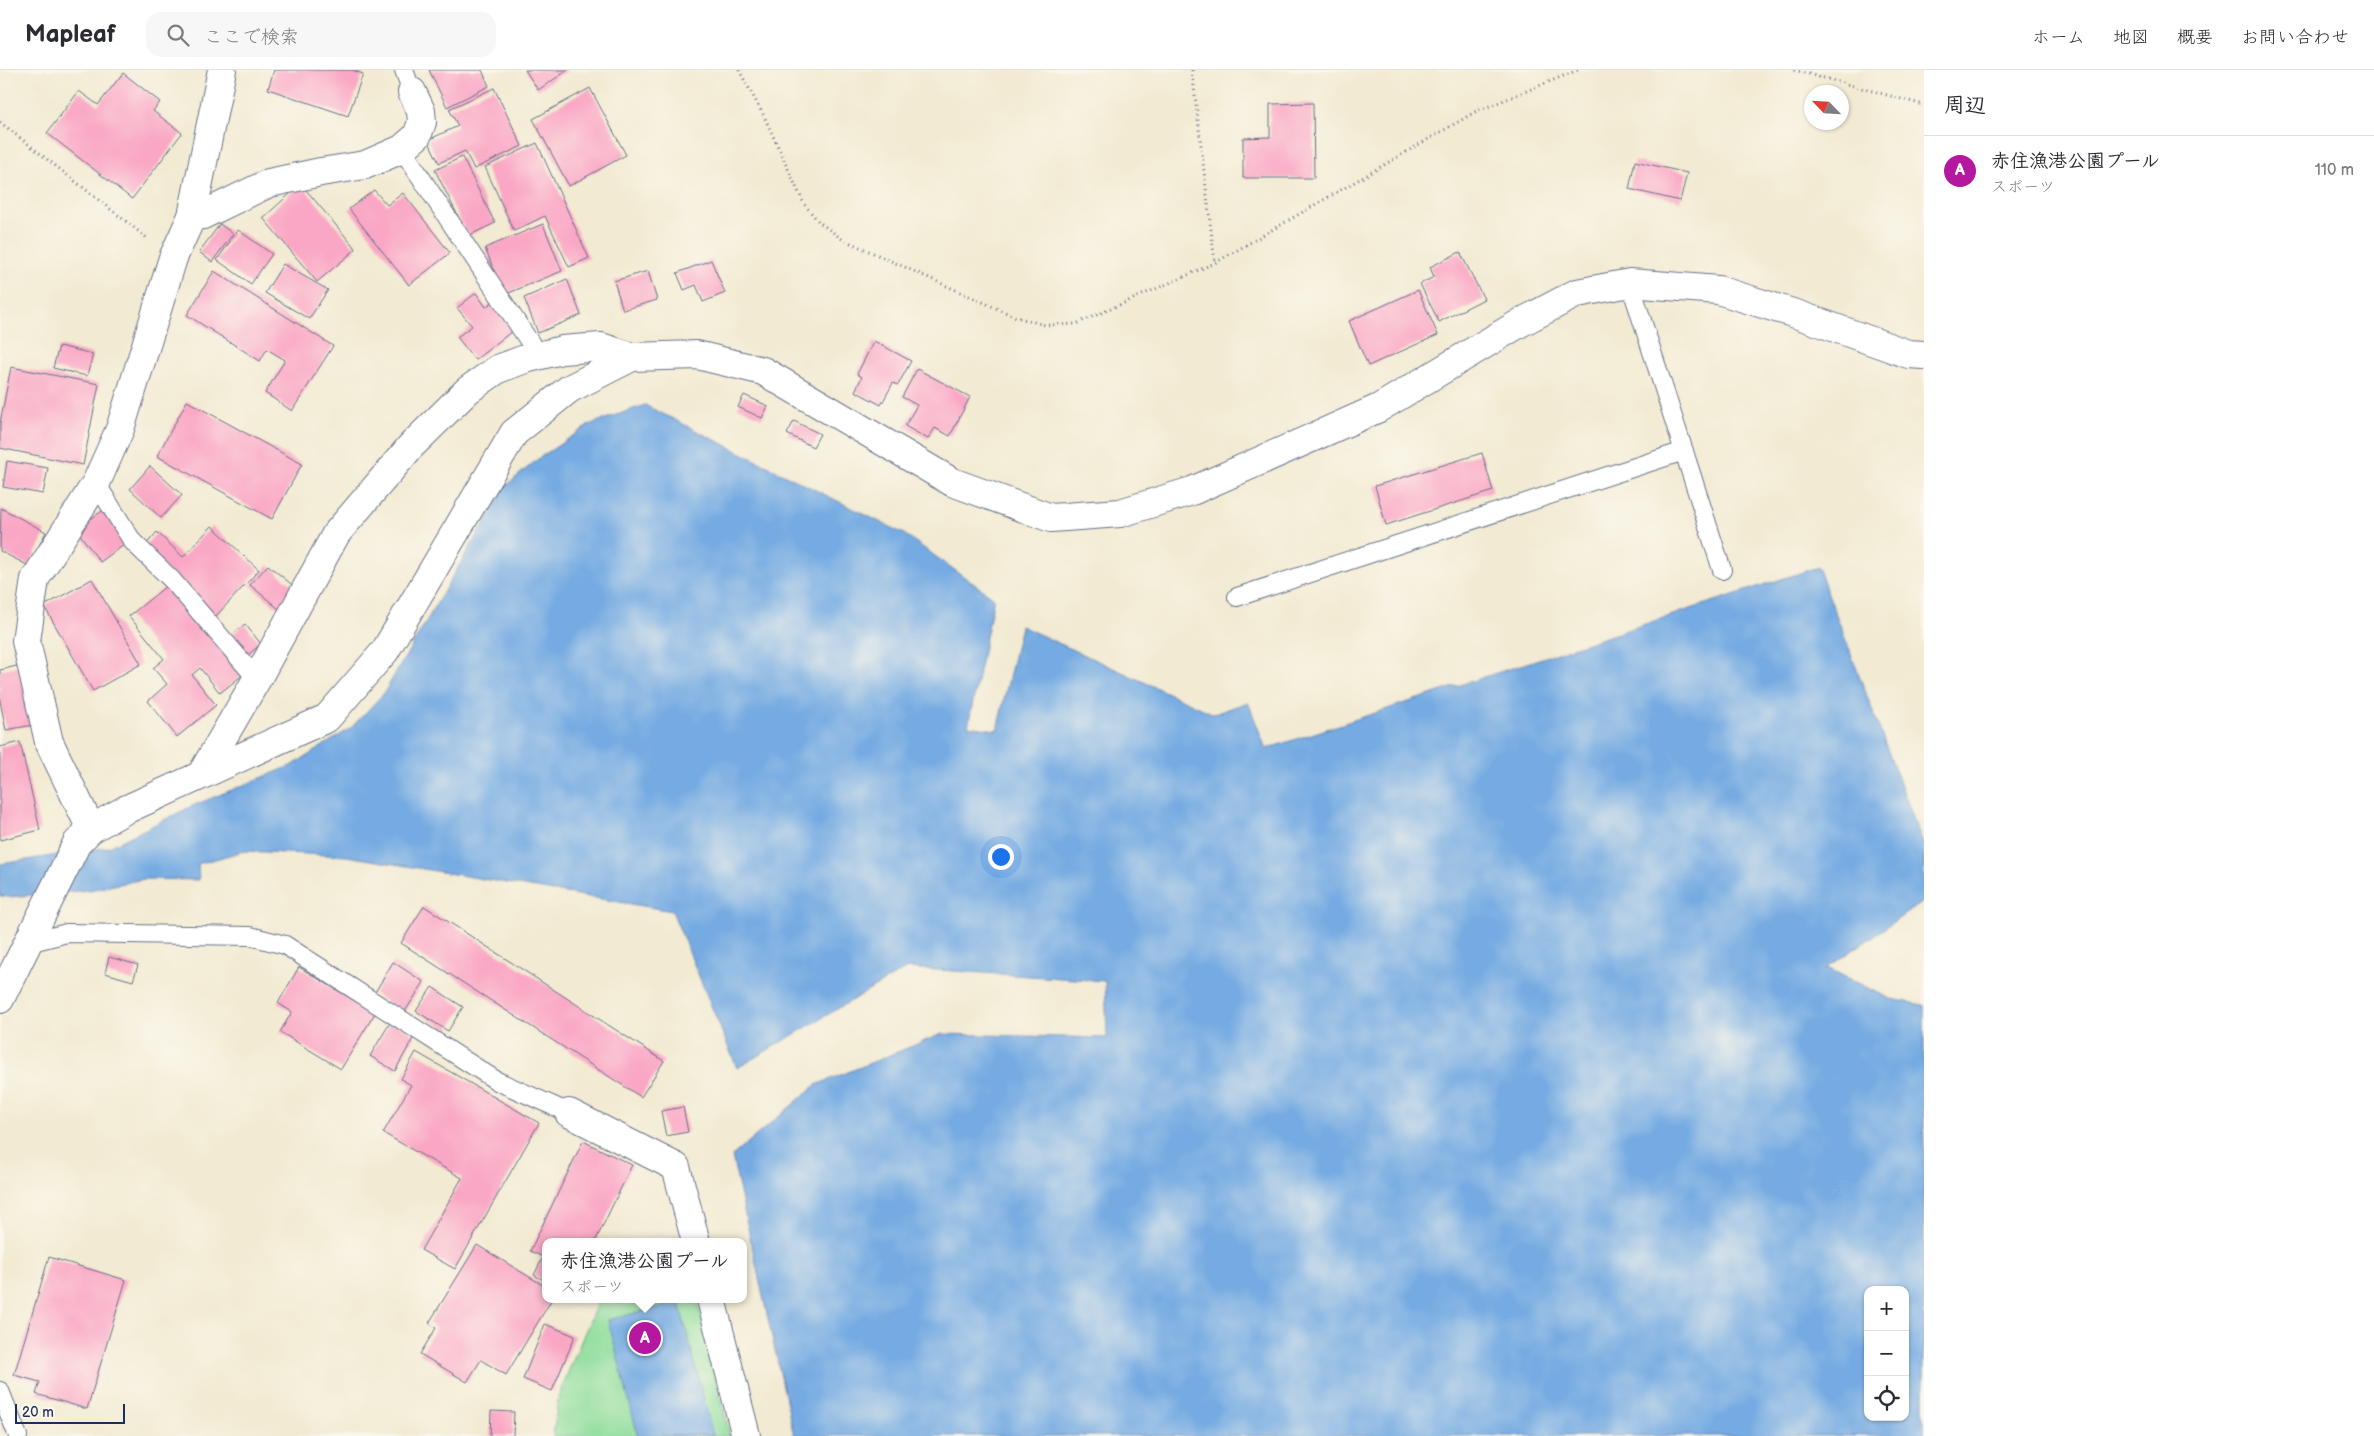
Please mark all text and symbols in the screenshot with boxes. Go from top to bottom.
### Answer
search box [146,12,496,57]
text: Mapleaf [25,20,116,49]
icon: search [164,21,192,49]
text: ここで検索 [204,26,299,49]
text: ホーム [2032,27,2085,48]
text: 地図 [2113,27,2149,48]
text: 概要 [2177,27,2213,48]
text: お問い合わせ [2241,27,2349,48]
north arrow [1804,85,1849,130]
text: 周辺 [1944,93,1986,118]
text: 赤住漁港公園プール [1991,150,2160,173]
text: A [1955,161,1965,180]
text: 110 m [2315,161,2354,180]
text: スポーツ [1991,178,2055,197]
your location [988,844,1014,870]
popup [542,1238,747,1303]
text: 赤住漁港公園プール [560,1250,729,1273]
text: スポーツ [560,1278,624,1297]
map controls [1864,1286,1909,1421]
button: + [1864,1286,1909,1331]
pin: A [629,1319,661,1357]
button: − [1864,1331,1909,1376]
button: locate [1864,1376,1909,1421]
scale bar [15,1401,125,1424]
text: 20 m [22,1404,54,1421]

